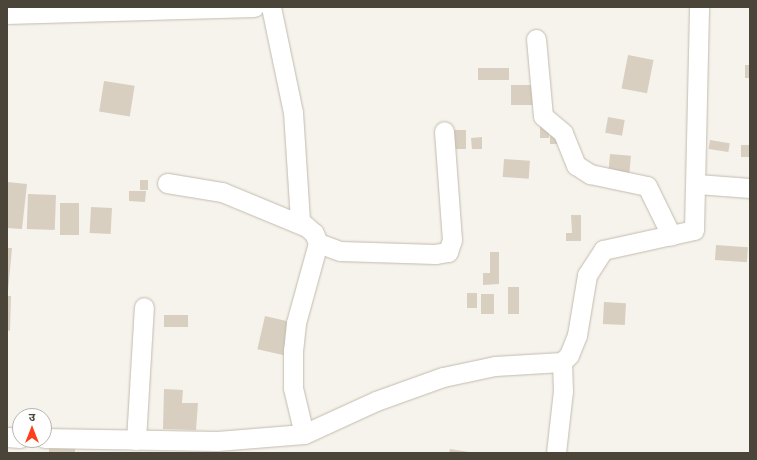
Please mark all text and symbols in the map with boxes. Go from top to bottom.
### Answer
north arrow [12,408,52,448]
text: उ [29,410,35,423]

